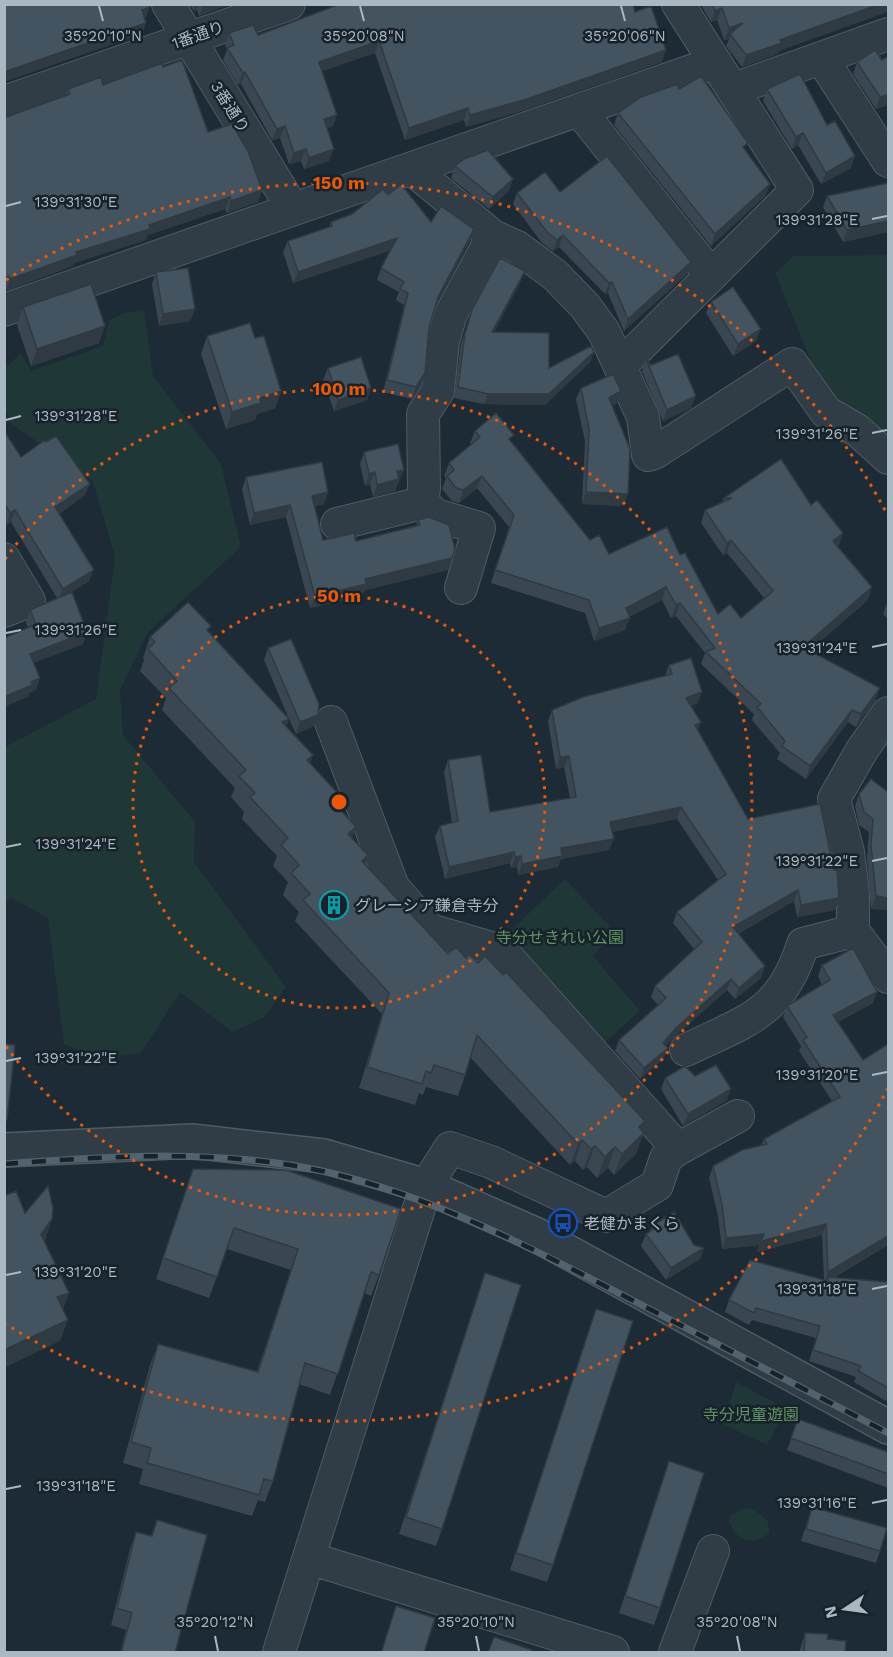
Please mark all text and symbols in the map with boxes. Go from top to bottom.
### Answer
street label: 1番通り [169,17,227,53]
text: 35°20'10"N [64,27,142,45]
text: 35°20'08"N [323,27,405,45]
text: 35°20'06"N [584,27,666,45]
street label: 3番通り [207,78,253,136]
text: 150 m [313,172,365,193]
text: 139°31'30"E [35,193,117,211]
text: 139°31'28"E [776,211,858,229]
text: 100 m [312,378,366,399]
text: 139°31'28"E [35,407,117,425]
text: 139°31'26"E [776,425,858,443]
text: 50 m [317,585,361,606]
text: 139°31'26"E [35,621,117,639]
text: 139°31'24"E [776,639,858,657]
centre of rings [329,792,349,812]
text: 139°31'24"E [35,835,117,853]
text: 139°31'22"E [776,852,858,870]
building icon: グレーシア鎌倉寺分 [318,889,350,921]
place label: グレーシア鎌倉寺分 [355,896,499,915]
park label: 寺分せきれい公園 [496,928,624,947]
text: 139°31'22"E [35,1049,117,1067]
text: 139°31'20"E [776,1066,858,1084]
bus stop icon: 老健かまくら [547,1207,579,1239]
place label: 老健かまくら [584,1214,680,1233]
text: 139°31'20"E [35,1263,117,1281]
text: 139°31'18"E [777,1280,857,1298]
park label: 寺分児童遊園 [703,1405,799,1424]
text: 139°31'18"E [36,1477,116,1495]
text: 139°31'16"E [777,1494,857,1512]
north arrow [815,1579,875,1639]
text: N [820,1604,841,1620]
text: 35°20'12"N [176,1613,254,1631]
text: 35°20'10"N [437,1613,515,1631]
text: 35°20'08"N [696,1613,778,1631]

